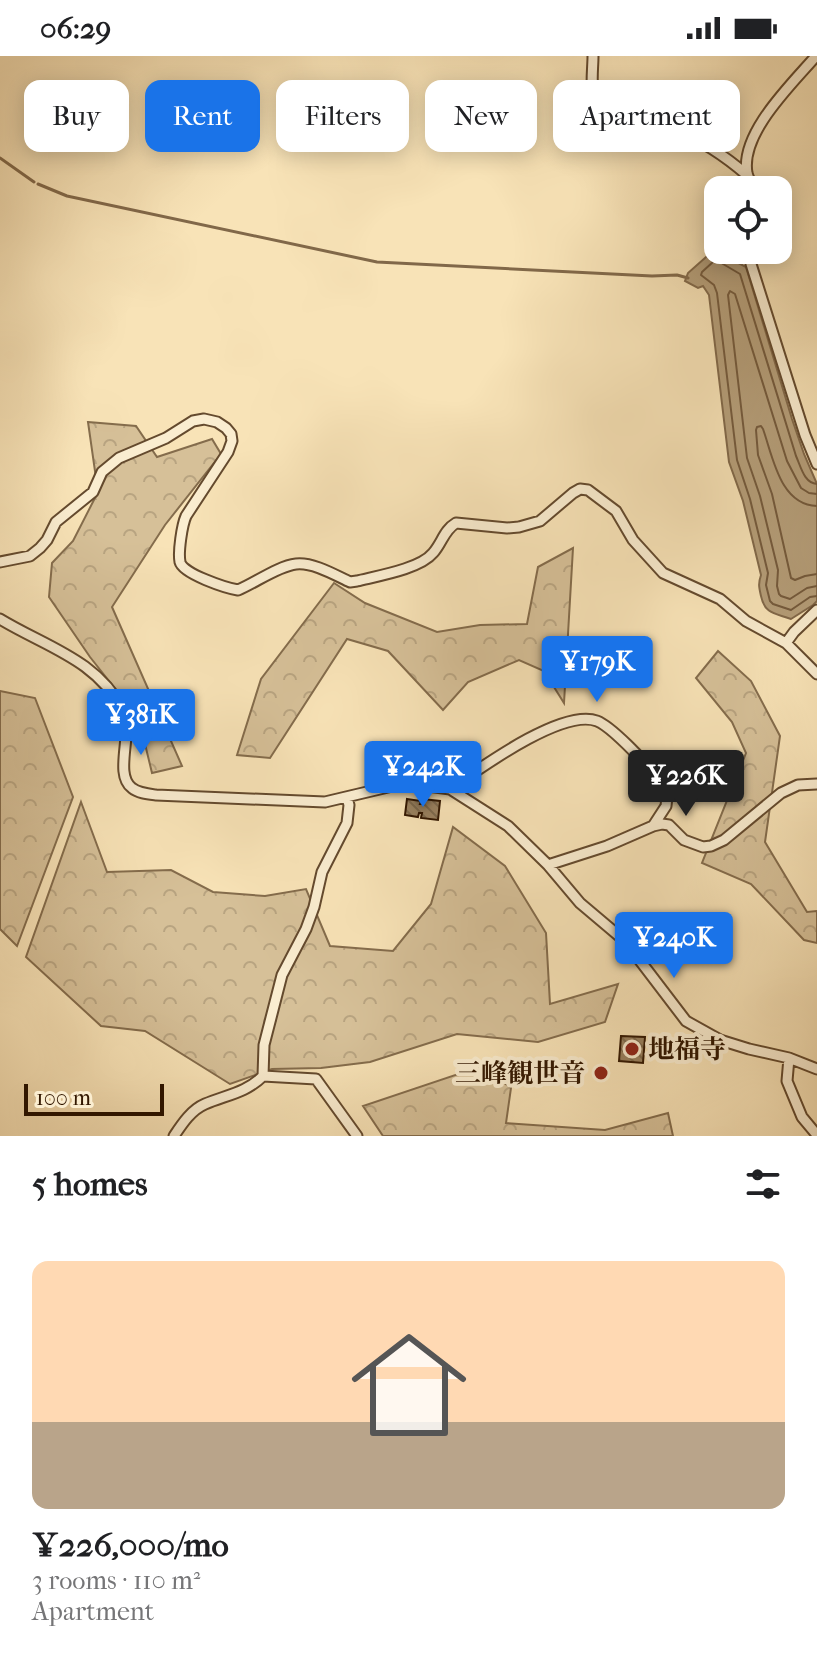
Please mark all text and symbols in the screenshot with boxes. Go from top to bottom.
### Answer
text: 06:29 [40,11,111,46]
chip: Buy [24,80,129,152]
chip: Rent [145,80,260,152]
chip: Filters [276,80,409,152]
chip: New [425,80,537,152]
chip: Apartment [553,80,740,152]
map controls [704,176,792,264]
button: locate [704,176,792,264]
pin: ¥179K [541,636,653,704]
text: ¥179K [560,646,634,677]
pin: ¥381K [85,689,197,757]
text: ¥381K [105,699,177,730]
pin: ¥242K [367,741,479,809]
pin: ¥226K [630,750,742,818]
text: ¥242K [382,751,464,782]
text: ¥226K [646,760,726,791]
pin: ¥240K [618,912,730,980]
text: ¥240K [633,922,715,953]
place label: 地福寺 [648,1034,726,1065]
marker: 地福寺 [623,1040,641,1058]
place label: 三峰観世音 [455,1058,585,1089]
marker: 三峰観世音 [592,1064,610,1082]
scale bar [24,1080,164,1116]
text: 100 m [36,1085,91,1111]
icon: filters [741,1162,785,1206]
text: 5 homes [32,1164,147,1204]
icon: home [337,1313,481,1457]
text: ¥226,000/mo [32,1525,229,1565]
text: 3 rooms · 110 m² [32,1565,200,1596]
text: Apartment [32,1596,154,1627]

